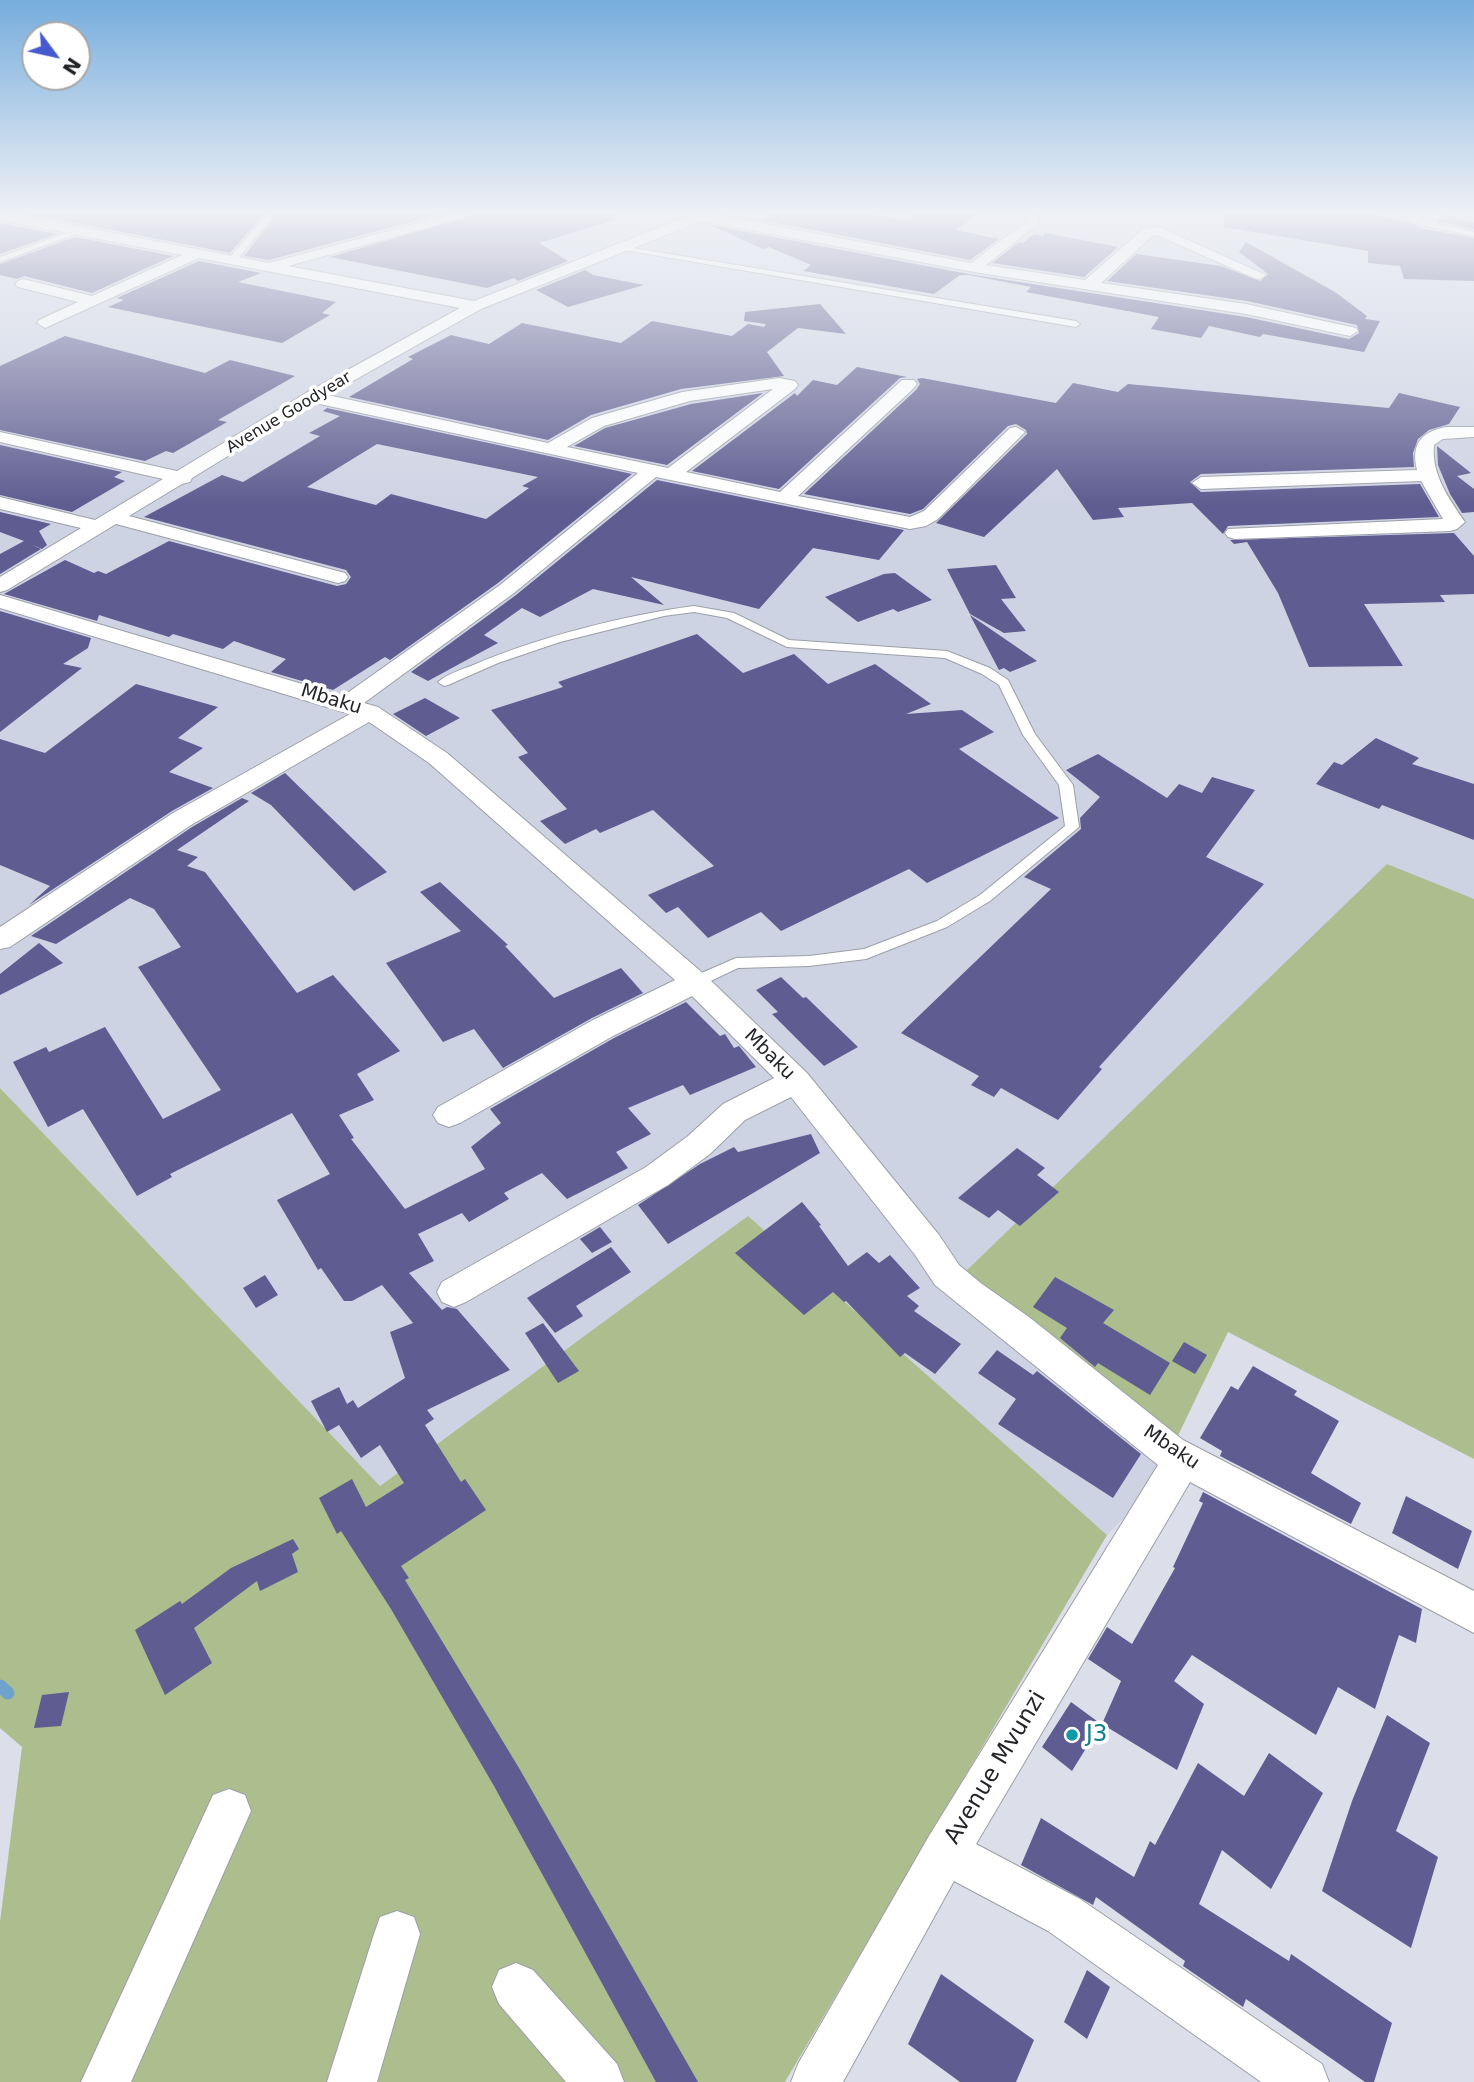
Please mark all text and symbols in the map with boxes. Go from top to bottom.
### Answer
north arrow [21,21,91,91]
text: N [58,54,85,79]
street label: Avenue Goodyear [223,368,355,458]
street label: Mbaku [298,680,364,720]
street label: Mbaku [739,1025,799,1085]
street label: Mbaku [1139,1421,1203,1475]
street label: Avenue Mvunzi [939,1686,1053,1850]
place label: J3 [1086,1721,1107,1749]
marker: J3 [1064,1727,1080,1743]

